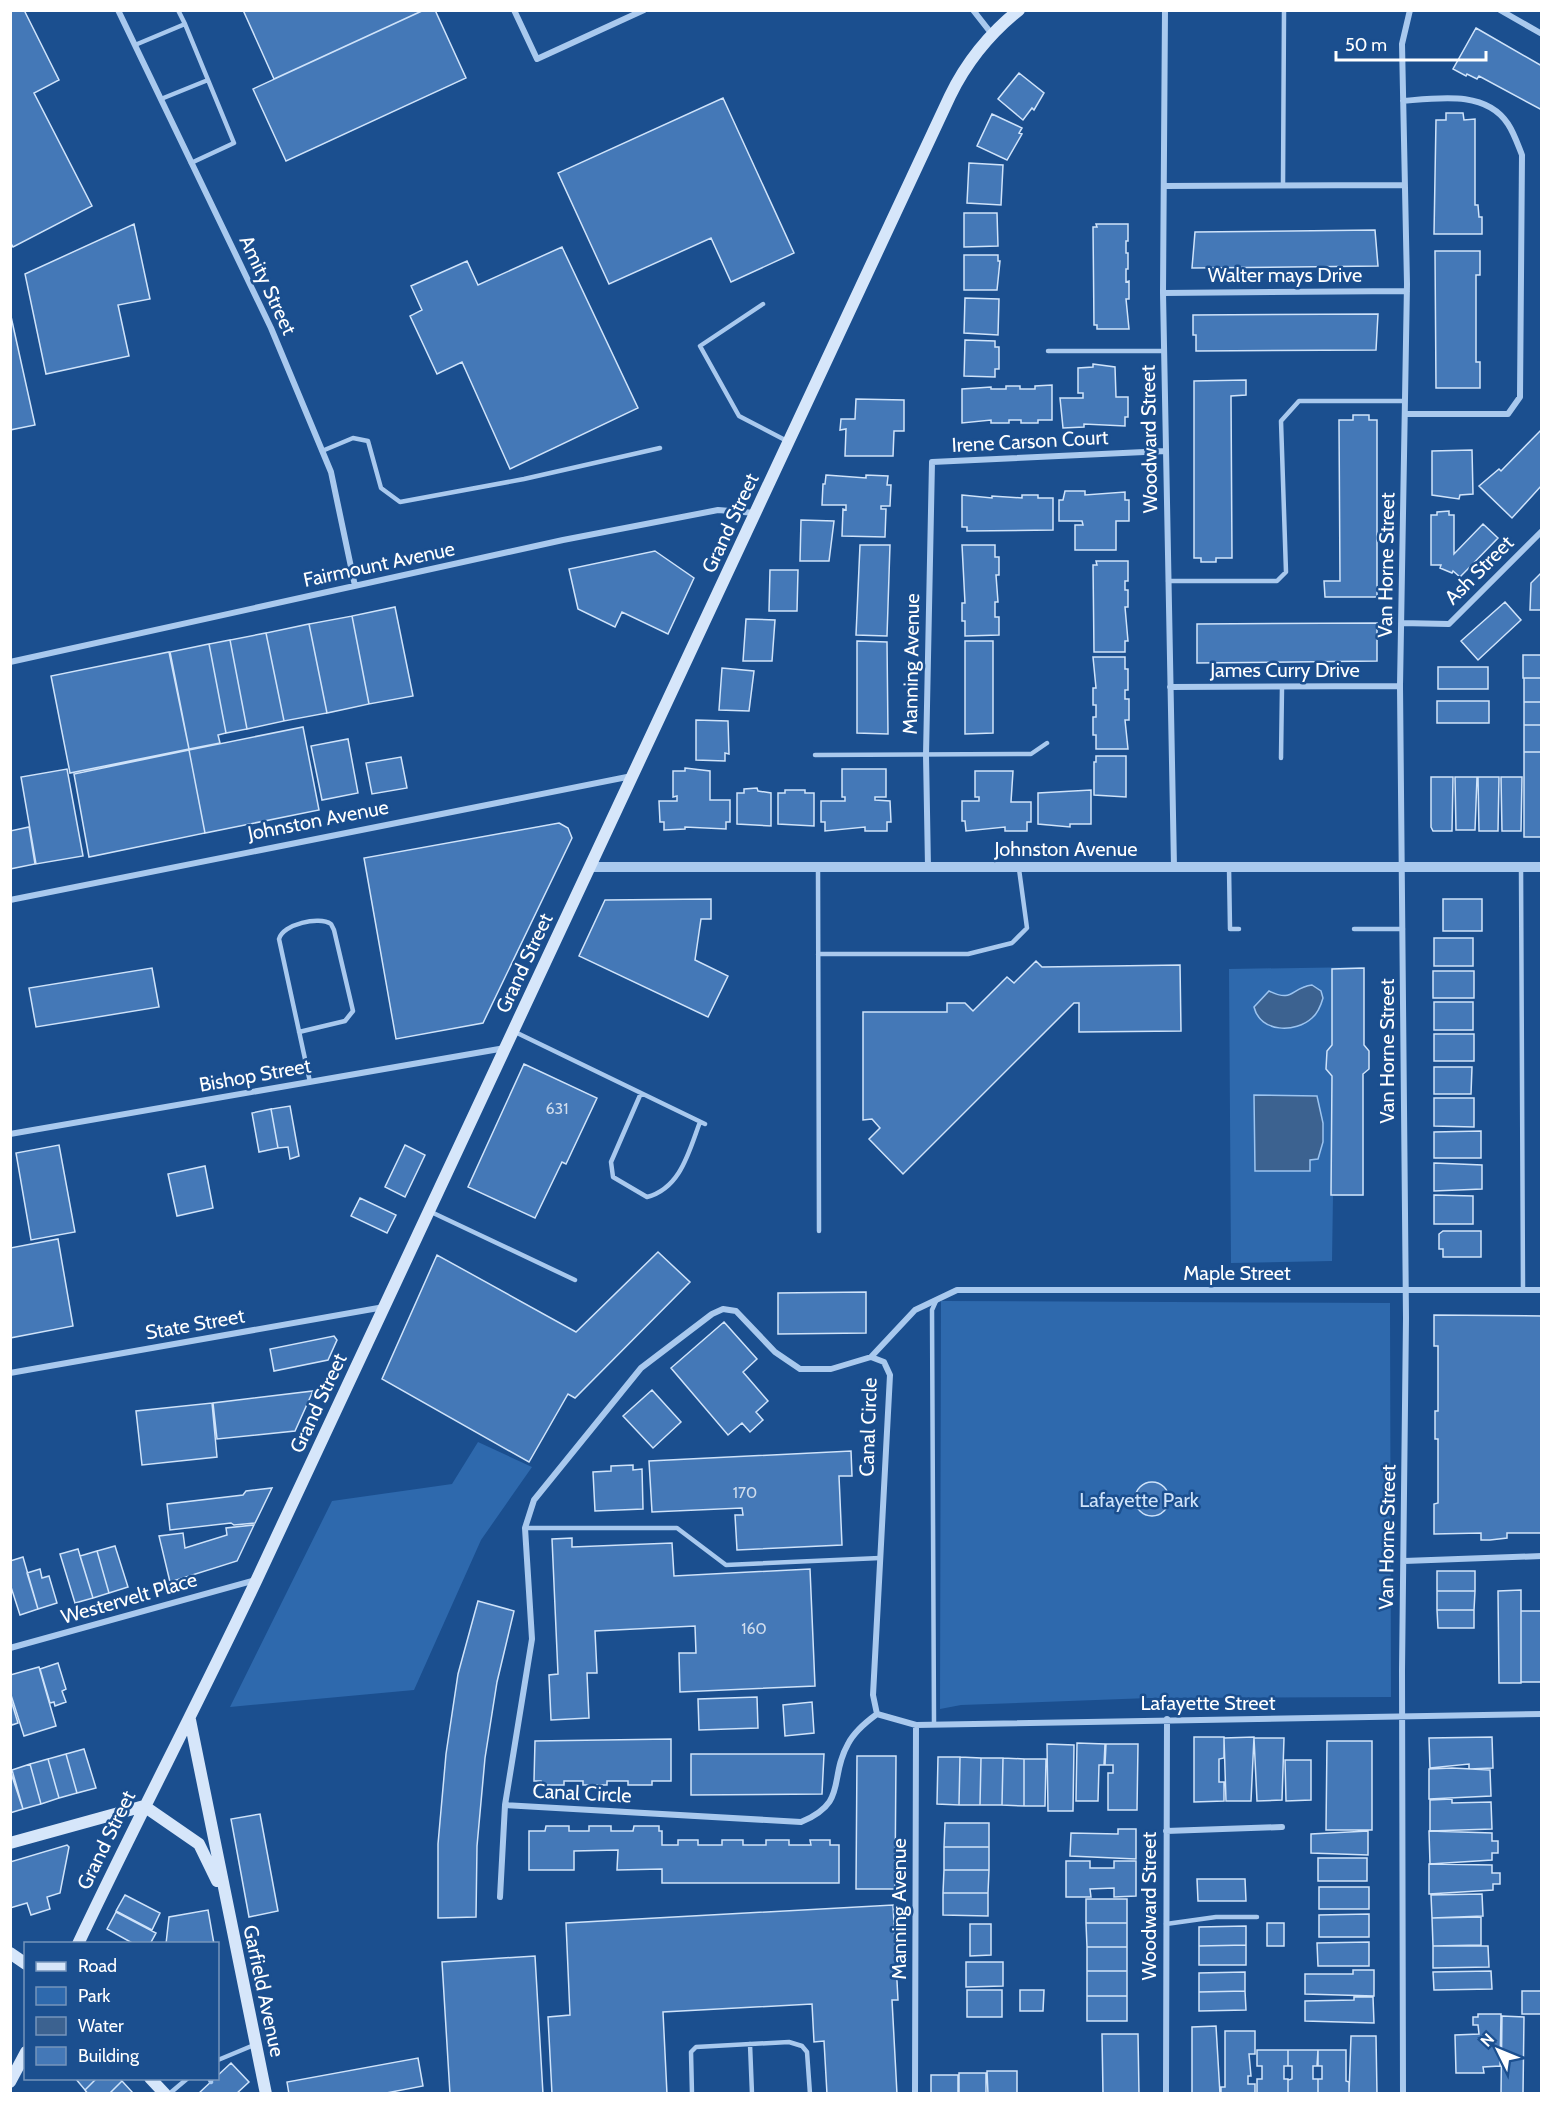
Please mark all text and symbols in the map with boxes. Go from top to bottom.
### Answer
scale bar [1336,24,1486,62]
text: 50 m [1345,34,1387,56]
street label: Amity Street [235,232,302,339]
street label: Walter mays Drive [1208,263,1362,287]
street label: Woodward Street [1136,364,1162,513]
street label: Irene Carson Court [951,425,1109,457]
street label: Grand Street [696,469,764,577]
street label: Van Horne Street [1373,492,1399,638]
street label: Ash Street [1440,530,1519,609]
street label: Fairmount Avenue [301,536,457,592]
street label: Manning Avenue [898,593,924,735]
street label: James Curry Drive [1209,658,1360,682]
street label: Johnston Avenue [245,795,390,846]
street label: Johnston Avenue [994,837,1137,861]
street label: Grand Street [490,909,558,1017]
street label: Van Horne Street [1375,978,1399,1124]
street label: Bishop Street [197,1053,313,1097]
house number: 631 [546,1099,568,1118]
street label: Maple Street [1183,1261,1291,1285]
street label: State Street [144,1303,247,1345]
street label: Grand Street [284,1349,352,1457]
street label: Canal Circle [854,1377,882,1477]
street label: Van Horne Street [1374,1464,1400,1610]
house number: 170 [733,1483,757,1502]
park label: Lafayette Park [1079,1488,1199,1512]
street label: Westervelt Place [58,1567,200,1629]
house number: 160 [741,1619,767,1638]
street label: Lafayette Street [1141,1691,1276,1715]
street label: Canal Circle [532,1778,632,1808]
street label: Grand Street [72,1786,140,1893]
street label: Woodward Street [1137,1832,1161,1980]
street label: Manning Avenue [887,1838,911,1980]
street label: Garfield Avenue [238,1923,290,2059]
legend [24,1942,219,2080]
text: Road [78,1955,117,1977]
text: Park [78,1985,111,2007]
text: Water [78,2015,124,2037]
north arrow [1468,2020,1528,2080]
text: N [1477,2029,1498,2051]
text: Building [78,2045,140,2067]

